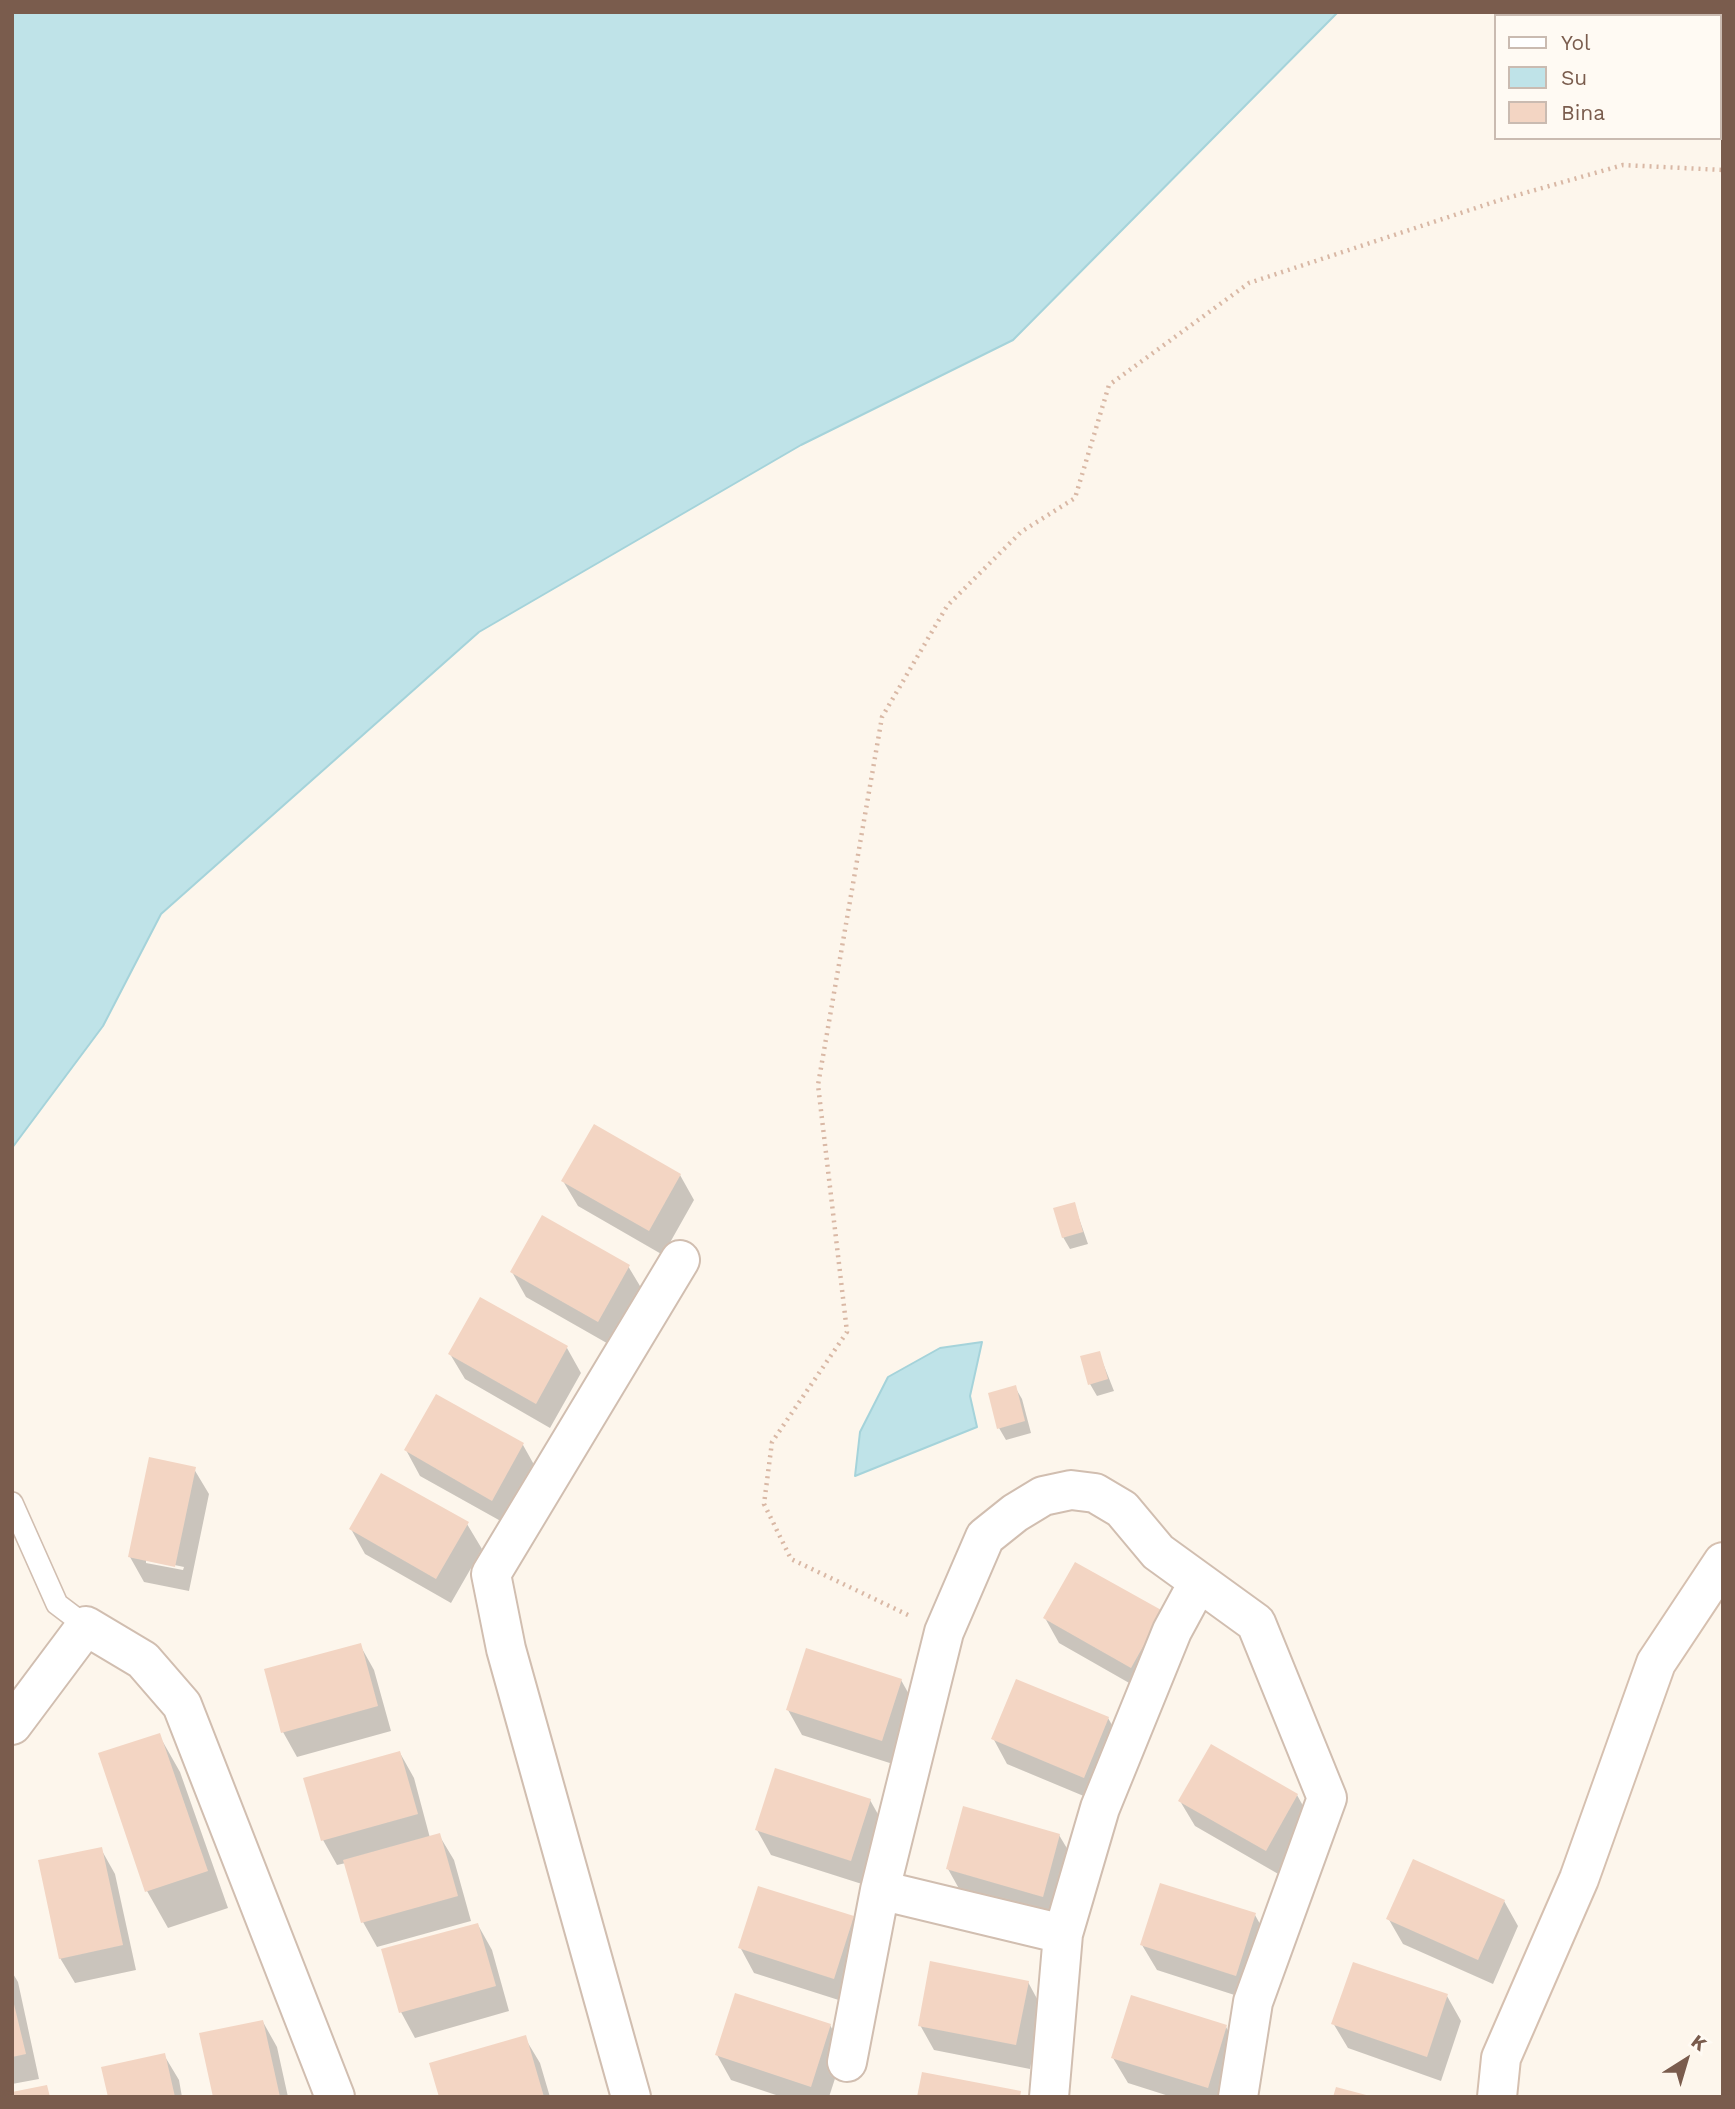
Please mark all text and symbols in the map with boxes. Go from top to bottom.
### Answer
legend [1494,14,1721,140]
text: Yol [1561,30,1591,55]
text: Su [1561,65,1587,90]
text: Bina [1561,100,1605,125]
north arrow [1651,2025,1721,2095]
text: K [1687,2030,1711,2056]

